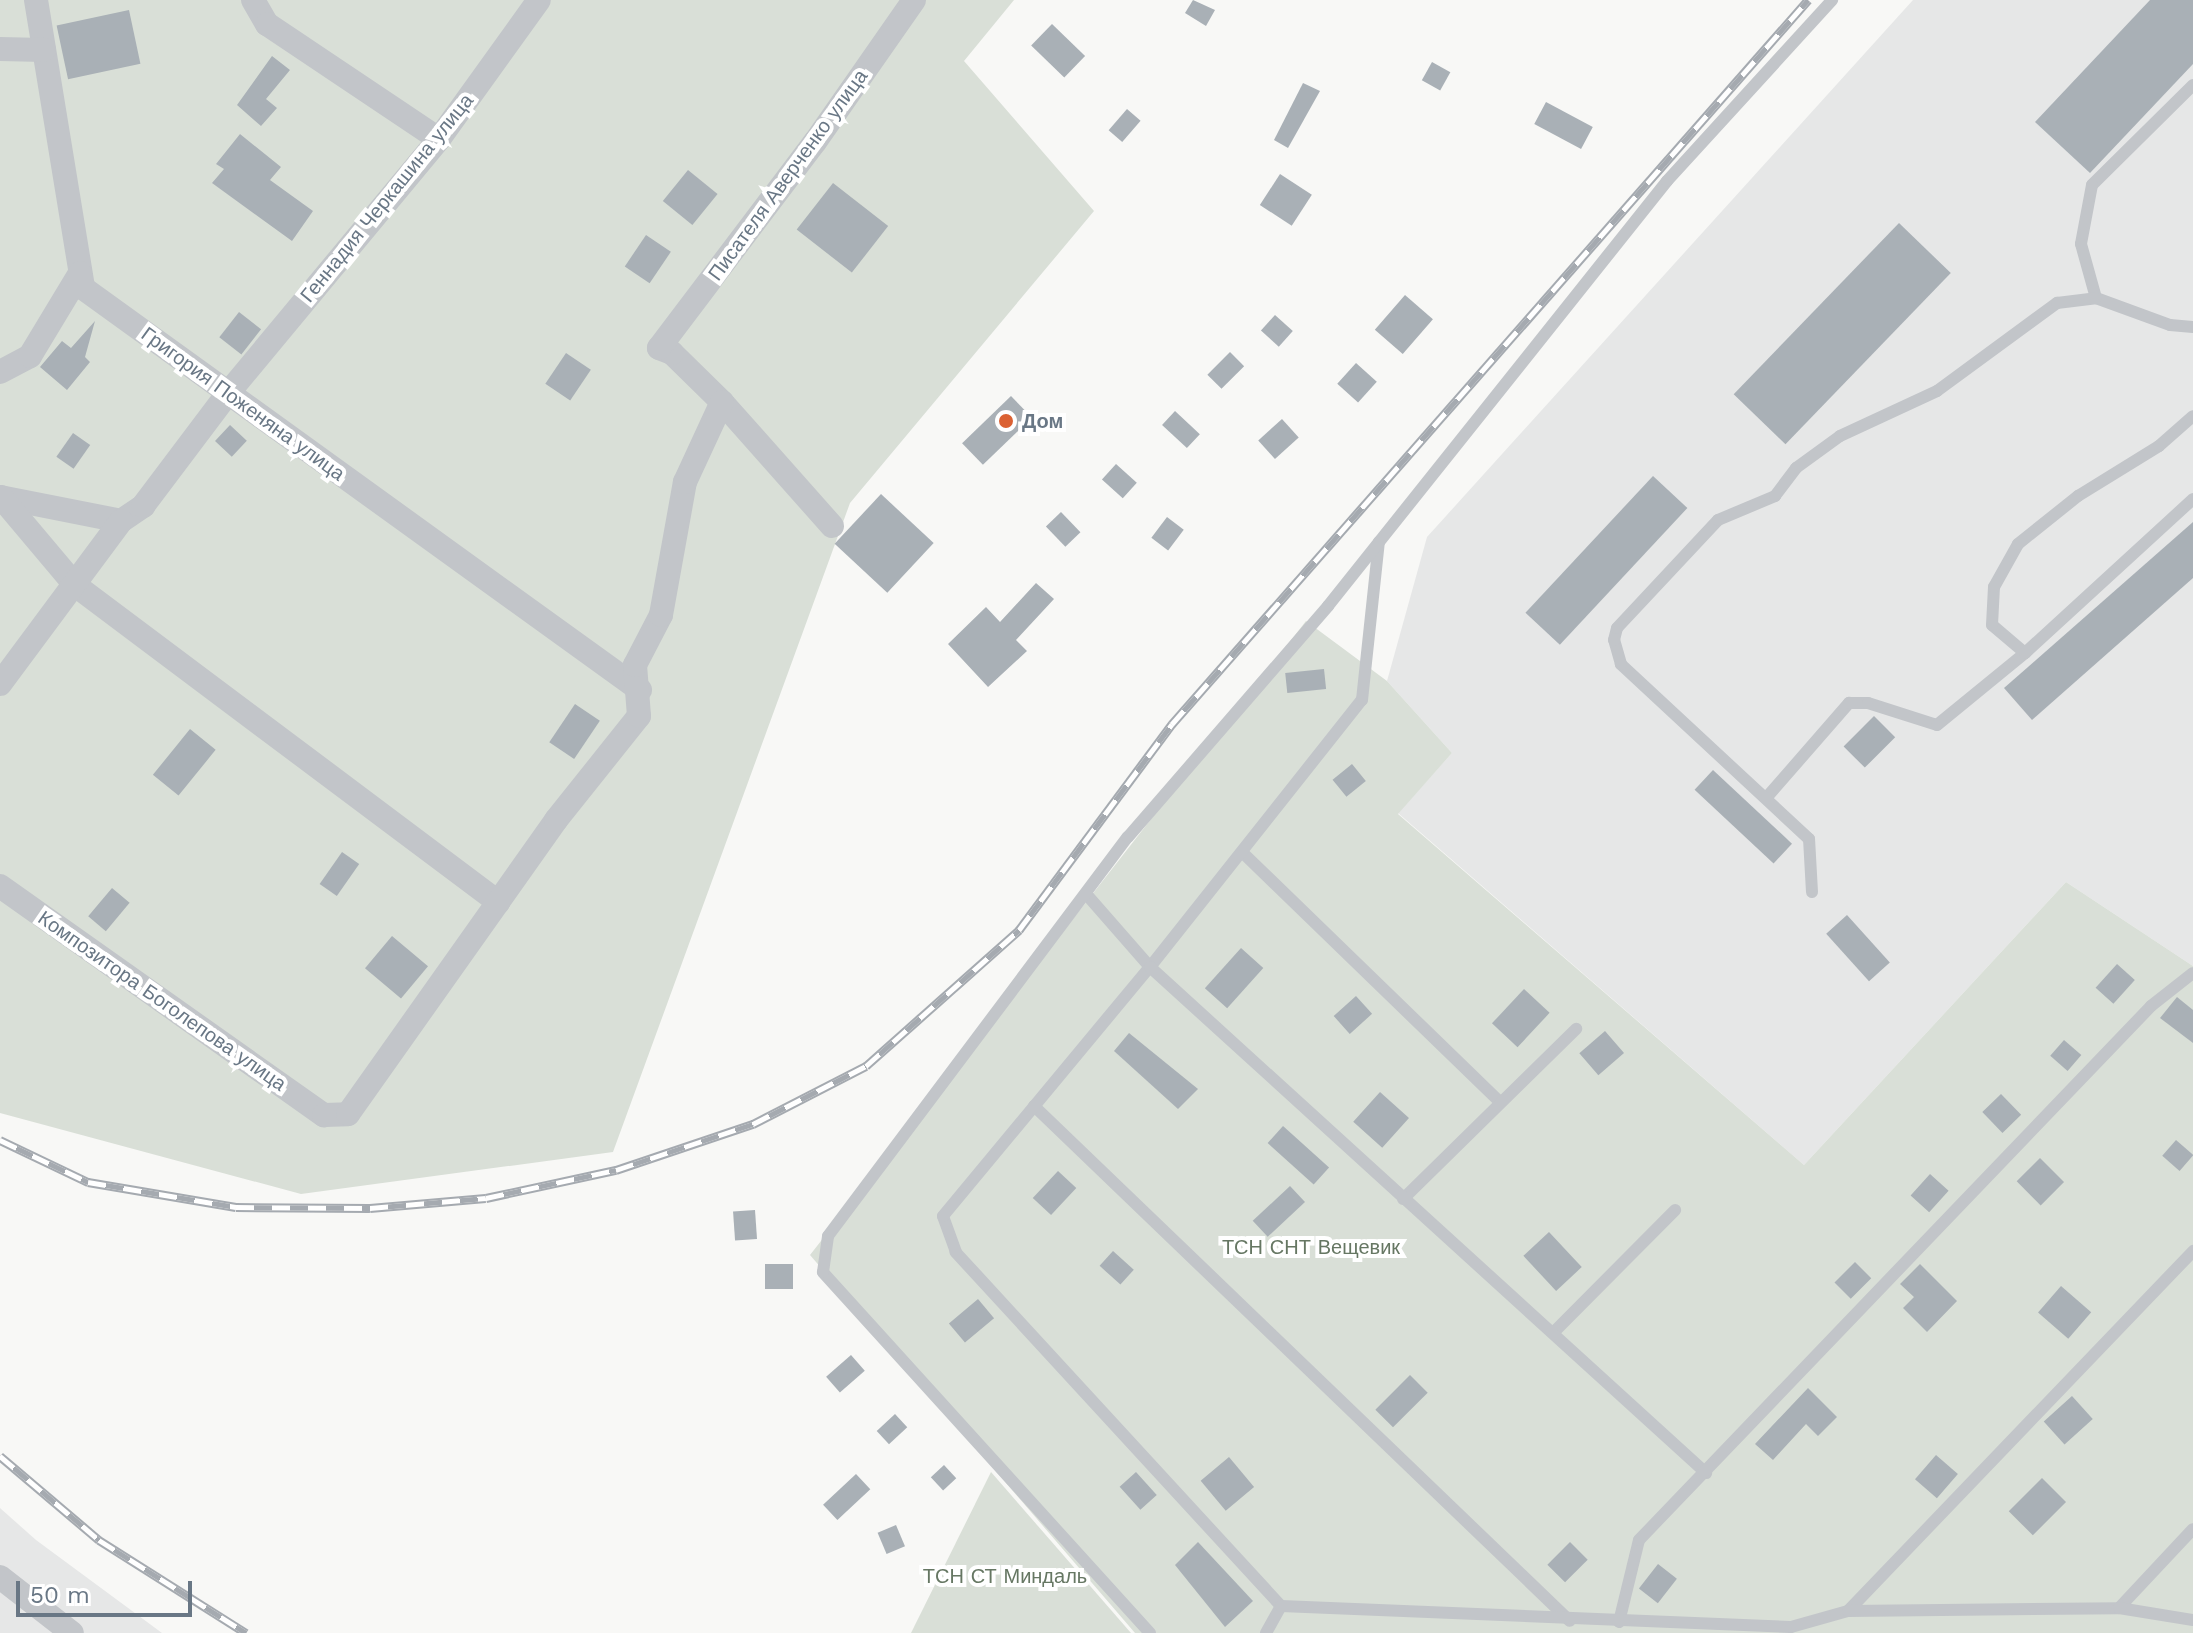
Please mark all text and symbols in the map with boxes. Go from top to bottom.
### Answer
street label: Писателя Аверченко улица [703,65,873,285]
street label: Геннадия Черкашина улица [295,89,479,307]
street label: Григория Поженяна улица [137,322,349,486]
place label: Дом [1022,409,1063,433]
marker: Дом [997,412,1015,430]
street label: Композитора Боголепова улица [33,906,291,1096]
park label: ТСН СНТ Вещевик [1222,1235,1400,1259]
park label: ТСН СТ Миндаль [923,1564,1087,1588]
scale bar [20,1565,196,1615]
text: 50 m [30,1581,90,1609]

